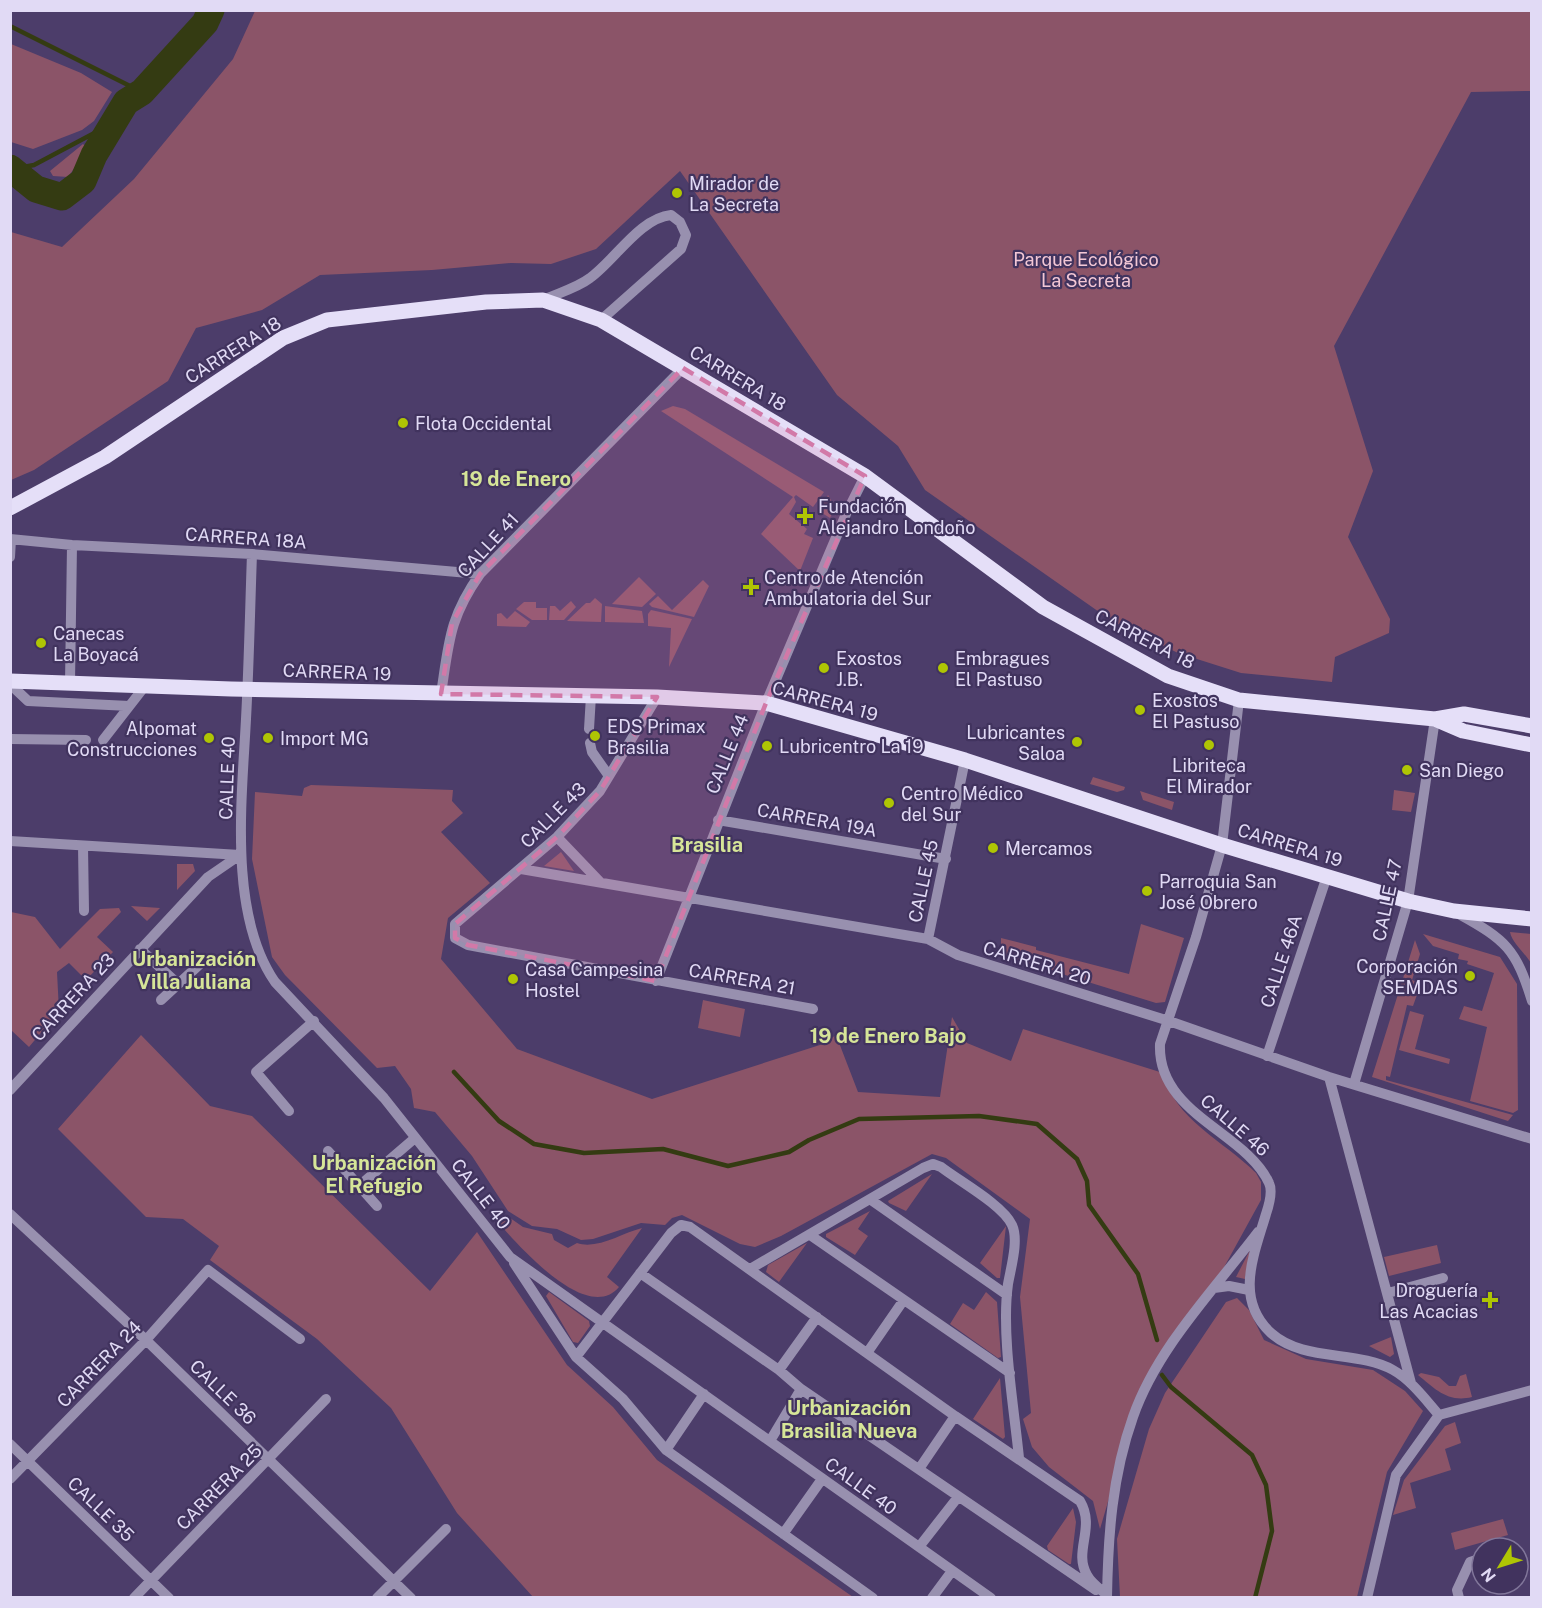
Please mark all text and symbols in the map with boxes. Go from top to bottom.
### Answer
place label: Mirador de La Secreta [689,173,779,215]
marker: Mirador de La Secreta [670,186,684,200]
park label: Parque Ecológico La Secreta [1013,249,1159,291]
street label: CARRERA 18 [181,312,285,388]
street label: CARRERA 18 [686,341,790,415]
place label: Flota Occidental [415,413,552,434]
marker: Flota Occidental [396,416,410,430]
district label: 19 de Enero [461,467,571,491]
place label: Fundación Alejandro Londoño [818,496,975,538]
marker: Fundación Alejandro Londoño [796,507,814,525]
street label: CALLE 41 [453,509,523,581]
street label: CARRERA 18A [185,523,308,553]
place label: Centro de Atención Ambulatoria del Sur [764,567,932,609]
marker: Centro de Atención Ambulatoria del Sur [742,578,760,596]
street label: CARRERA 18 [1092,605,1198,673]
place label: Canecas La Boyacá [53,623,139,665]
marker: Canecas La Boyacá [34,636,48,650]
place label: Exostos J.B. [836,648,902,690]
place label: Embragues El Pastuso [955,648,1050,690]
street label: CARRERA 19 [282,660,392,684]
marker: Exostos J.B. [817,661,831,675]
marker: Embragues El Pastuso [936,661,950,675]
street label: CARRERA 19 [770,677,880,725]
place label: Exostos El Pastuso [1152,690,1239,732]
marker: Exostos El Pastuso [1133,703,1147,717]
street label: CALLE 44 [702,711,752,797]
place label: EDS Primax Brasilia [607,716,706,758]
place label: Alpomat Construcciones [67,718,197,760]
place label: Lubricantes Saloa [966,722,1065,764]
place label: Import MG [280,728,369,749]
marker: EDS Primax Brasilia [588,729,602,743]
marker: Alpomat Construcciones [202,731,216,745]
marker: Import MG [261,731,275,745]
marker: Lubricantes Saloa [1070,735,1084,749]
street label: CALLE 40 [215,736,239,820]
place label: Lubricentro La 19 [779,736,923,757]
marker: Libriteca El Mirador [1202,738,1216,752]
marker: Lubricentro La 19 [760,739,774,753]
place label: Libriteca El Mirador [1166,755,1252,797]
place label: San Diego [1419,760,1504,781]
marker: San Diego [1400,763,1414,777]
street label: CALLE 43 [516,778,590,852]
place label: Centro Médico del Sur [901,783,1023,825]
marker: Centro Médico del Sur [882,796,896,810]
street label: CARRERA 19A [755,799,879,841]
street label: CARRERA 19 [1235,819,1345,871]
district label: Brasilia [671,833,743,857]
street label: CALLE 45 [904,838,942,924]
place label: Mercamos [1005,838,1092,859]
marker: Mercamos [986,841,1000,855]
street label: CALLE 47 [1368,857,1406,943]
place label: Parroquia San José Obrero [1159,871,1277,913]
marker: Parroquia San José Obrero [1140,884,1154,898]
street label: CALLE 46A [1256,912,1306,1010]
street label: CARRERA 20 [981,937,1093,989]
district label: Urbanización Villa Juliana [132,947,256,994]
street label: CARRERA 23 [27,949,119,1045]
place label: Corporación SEMDAS [1356,956,1458,998]
place label: Casa Campesina Hostel [525,959,663,1001]
street label: CARRERA 21 [687,959,797,999]
marker: Corporación SEMDAS [1463,969,1477,983]
marker: Casa Campesina Hostel [506,972,520,986]
district label: 19 de Enero Bajo [810,1024,966,1048]
street label: CALLE 46 [1196,1090,1274,1160]
district label: Urbanización El Refugio [312,1151,436,1198]
street label: CALLE 40 [447,1155,515,1233]
place label: Droguería Las Acacias [1379,1280,1478,1322]
marker: Droguería Las Acacias [1483,1293,1497,1307]
street label: CARRERA 24 [53,1316,145,1412]
street label: CALLE 36 [186,1355,260,1429]
district label: Urbanización Brasilia Nueva [781,1396,917,1443]
street label: CARRERA 25 [172,1440,266,1534]
street label: CALLE 40 [821,1453,901,1519]
street label: CALLE 35 [63,1472,139,1546]
north arrow [1470,1536,1530,1596]
text: N [1477,1564,1500,1586]

